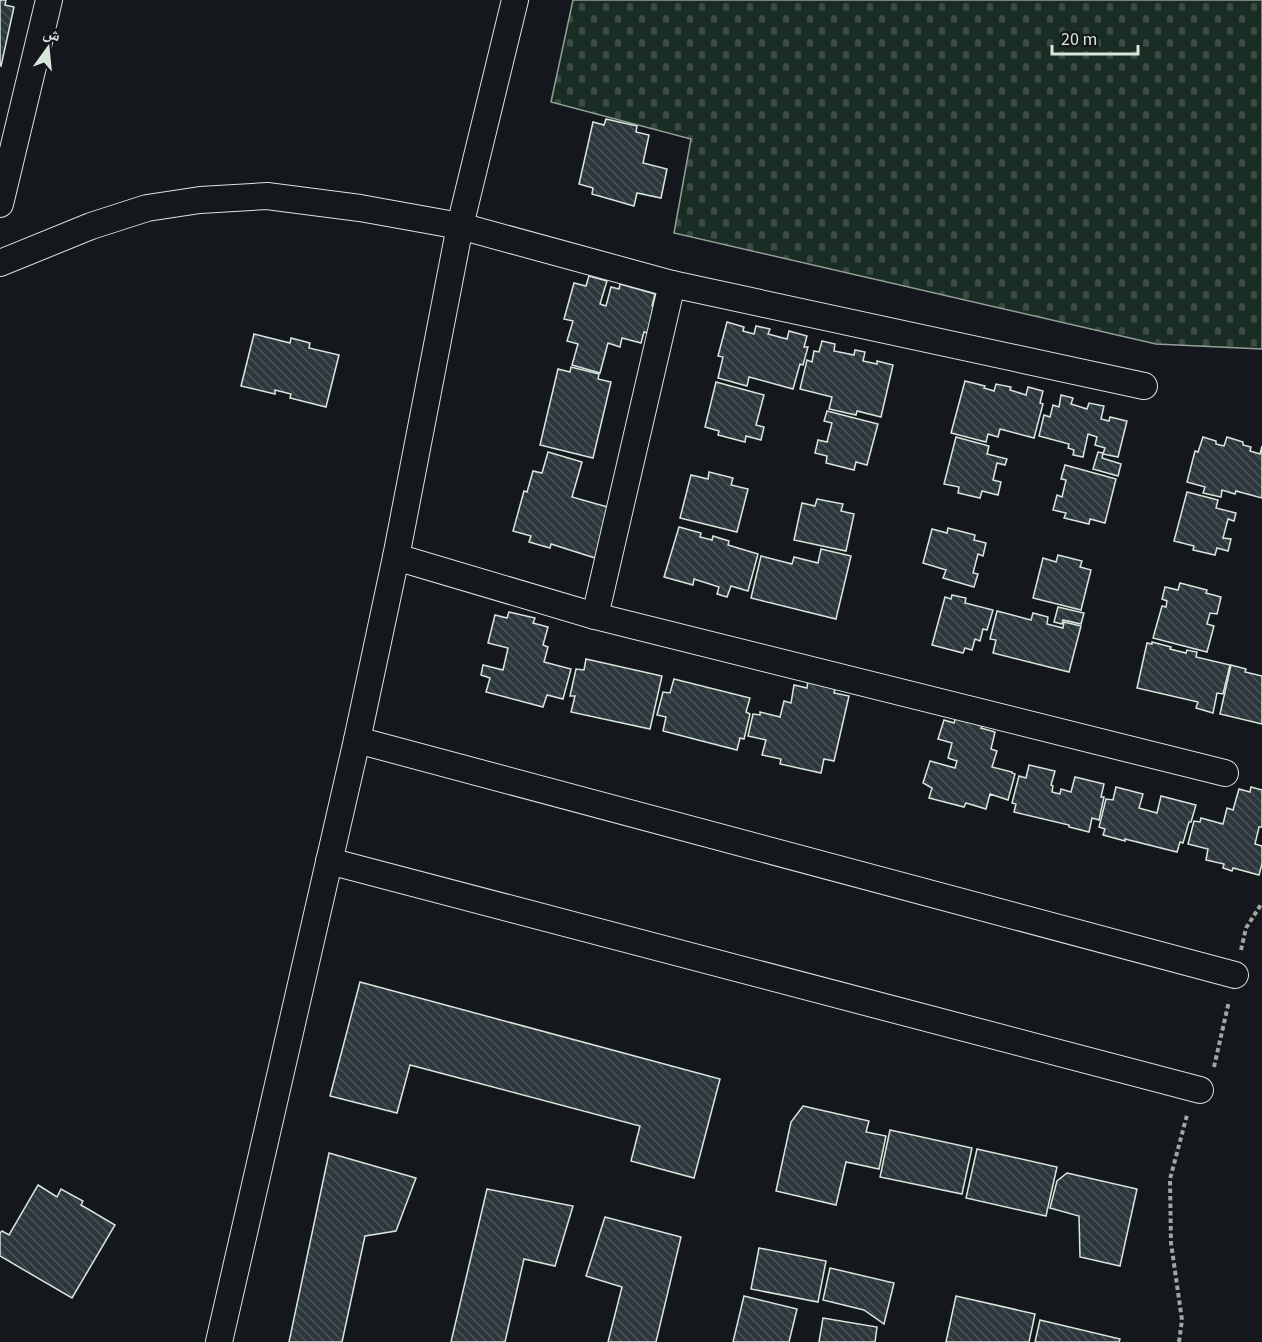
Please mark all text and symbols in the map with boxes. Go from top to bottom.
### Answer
north arrow [18,18,78,78]
scale bar [1052,18,1138,56]
text: ش [41,22,63,47]
text: 20 m [1061,27,1097,52]

